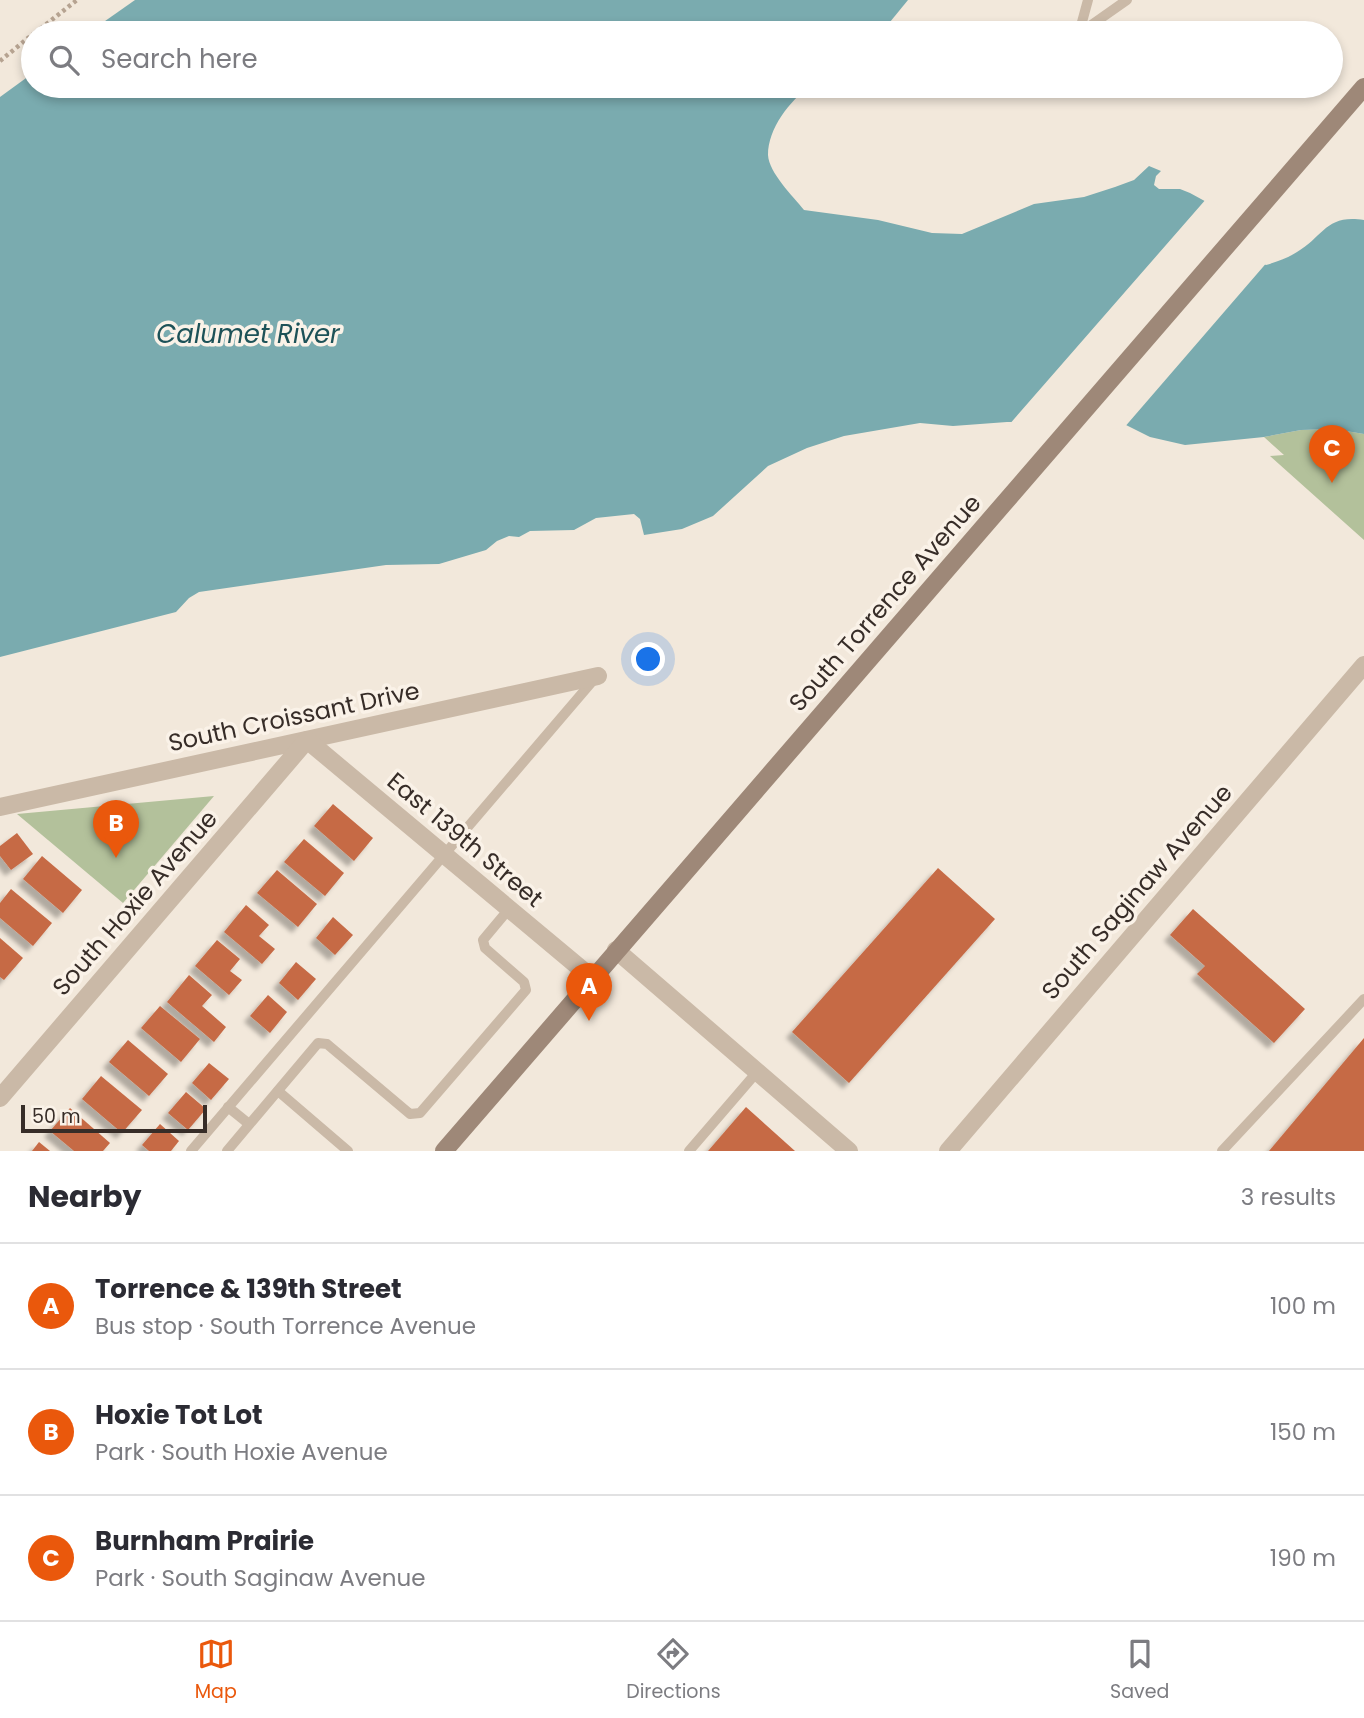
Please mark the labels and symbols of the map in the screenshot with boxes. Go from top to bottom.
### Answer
water label: Calumet River [156,316,341,352]
pin: C [1309,425,1355,483]
street label: South Torrence Avenue [781,487,988,718]
your location [631,642,665,676]
street label: South Croissant Drive [165,674,423,759]
street label: East 139th Street [380,765,550,915]
street label: South Saginaw Avenue [1034,777,1239,1006]
pin: B [93,800,139,858]
street label: South Hoxie Avenue [45,803,225,1003]
pin: A [566,963,612,1021]
scale bar [21,1102,206,1134]

